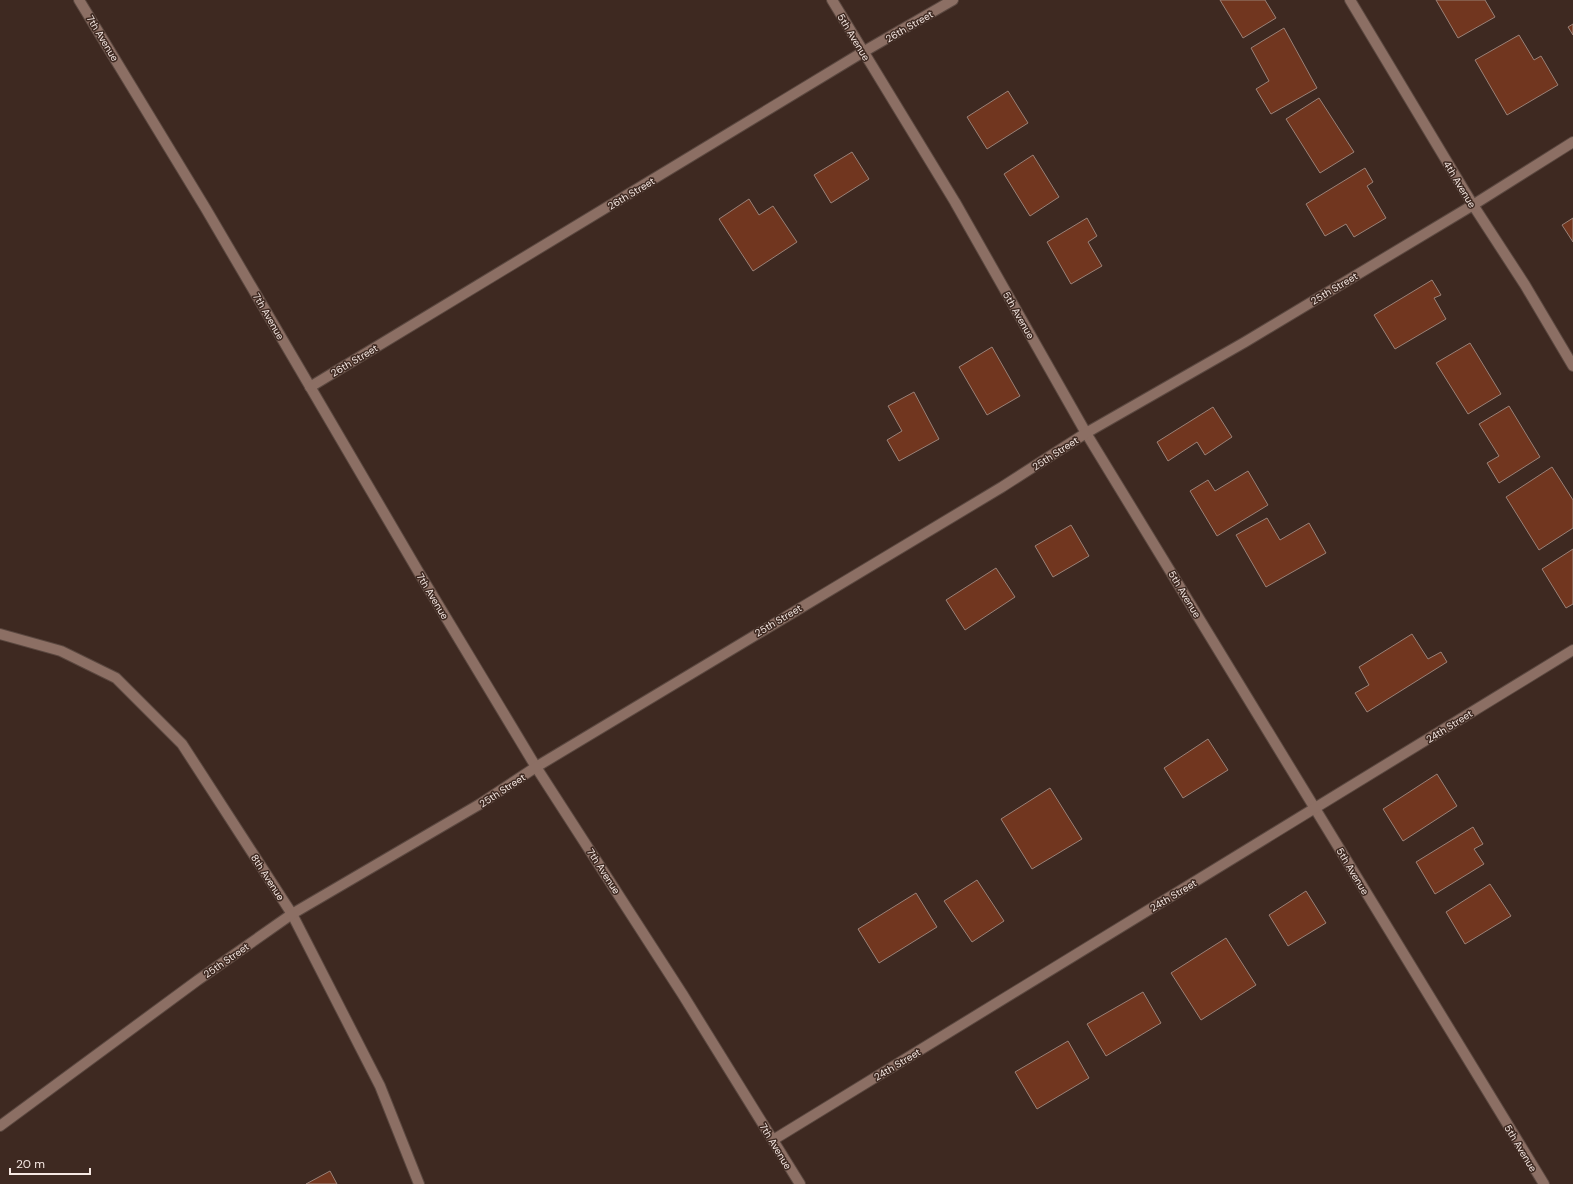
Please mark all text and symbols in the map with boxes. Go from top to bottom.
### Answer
street label: 26th Street [883,8,935,45]
street label: 5th Avenue [835,11,873,63]
street label: 7th Avenue [84,13,122,64]
street label: 4th Avenue [1441,158,1479,210]
street label: 26th Street [605,174,657,213]
street label: 25th Street [1308,269,1360,308]
street label: 5th Avenue [1000,289,1037,341]
street label: 7th Avenue [250,291,287,342]
street label: 26th Street [328,341,380,380]
street label: 25th Street [1030,434,1081,473]
street label: 5th Avenue [1166,568,1204,620]
street label: 7th Avenue [414,571,452,622]
street label: 25th Street [752,601,804,640]
street label: 24th Street [1424,707,1475,746]
street label: 25th Street [477,771,528,810]
street label: 5th Avenue [1334,845,1372,897]
street label: 7th Avenue [584,846,623,897]
street label: 8th Avenue [248,852,287,903]
street label: 24th Street [1147,876,1199,914]
street label: 25th Street [201,940,252,981]
street label: 24th Street [871,1045,923,1083]
street label: 7th Avenue [757,1121,795,1172]
street label: 5th Avenue [1502,1122,1540,1174]
scale bar [10,1150,90,1176]
text: 20 m [16,1156,45,1172]

